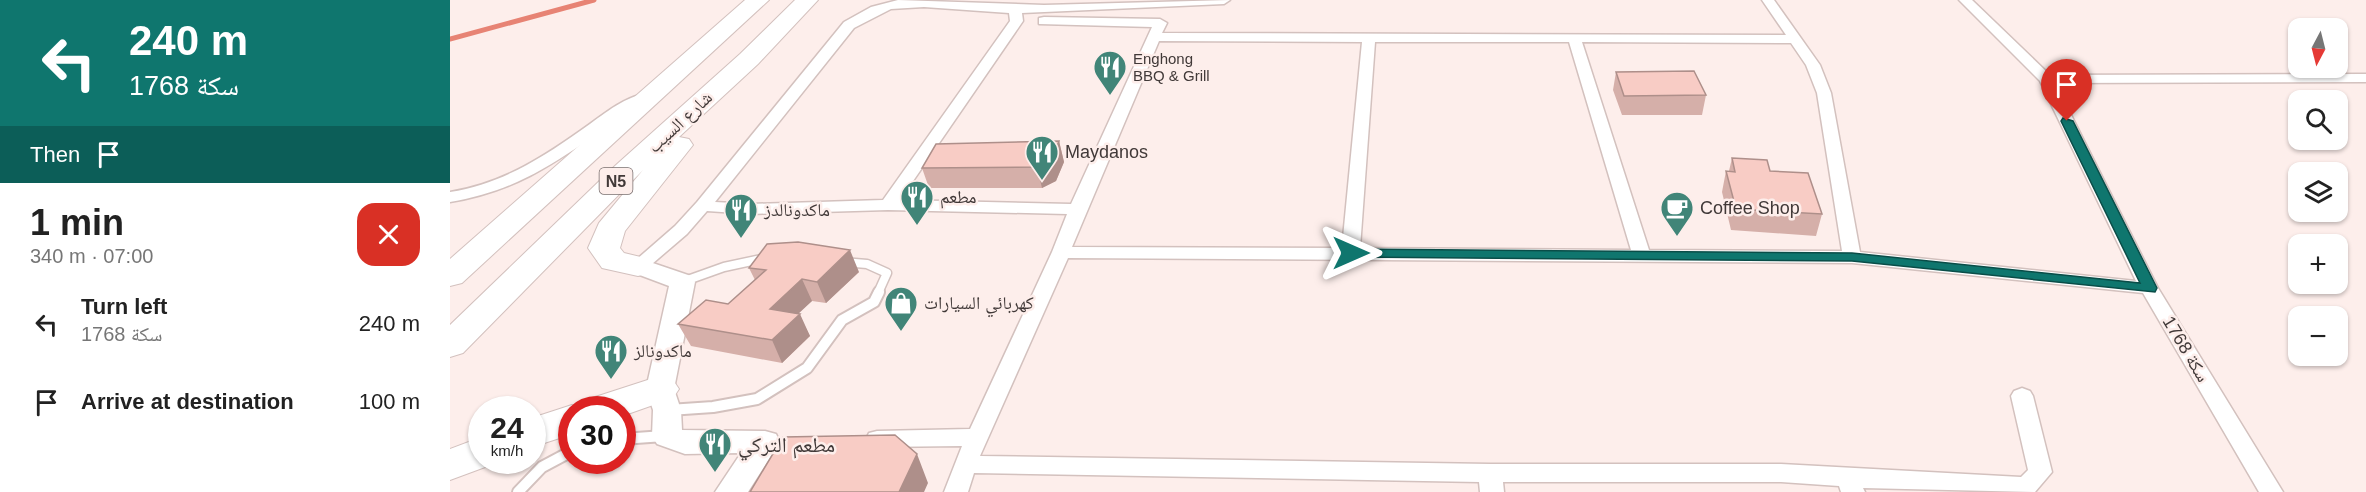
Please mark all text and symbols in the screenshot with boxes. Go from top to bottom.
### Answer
text: 240 m [129,17,248,64]
north arrow [2288,18,2348,78]
map controls [2288,18,2348,366]
icon: left [30,24,108,102]
restaurant icon: Enghong BBQ & Grill [1092,49,1128,96]
place label: Enghong BBQ & Grill [1133,50,1210,84]
pin [2041,59,2092,121]
icon: arrive [2050,68,2083,101]
text: سكة 1768 [129,71,239,101]
street label: شارع السيب [644,87,717,157]
button: search [2288,90,2348,150]
restaurant icon: Maydanos [1024,134,1060,181]
icon: arrive [92,138,125,171]
text: Then [30,142,80,167]
place label: Maydanos [1065,142,1148,162]
button: layers [2288,162,2348,222]
road number: N5 [600,168,632,194]
restaurant icon: مطعم [899,179,935,226]
place label: مطعم [940,187,977,209]
cafe icon: Coffee Shop [1659,190,1695,237]
restaurant icon: ماكدونالدز [723,192,759,239]
place label: Coffee Shop [1700,198,1800,218]
place label: ماكدونالدز [763,200,830,220]
text: 1 min [30,202,124,243]
button: close [357,203,420,266]
position arrow [1319,221,1383,285]
button: + [2288,234,2348,294]
text: 340 m · 07:00 [30,245,153,267]
shop icon: كهربائي السيارات [883,285,919,332]
place label: كهربائي السيارات [924,293,1034,318]
text: Turn left [81,294,167,319]
button: − [2288,306,2348,366]
icon: left [30,308,63,341]
text: 240 m [359,311,420,336]
street label: سكة 1768 [2159,312,2213,386]
text: سكة 1768 [81,323,162,345]
restaurant icon: ماكدونالز [593,333,629,380]
place label: ماكدونالز [633,341,692,361]
icon: arrive [30,386,63,419]
text: Arrive at destination [81,389,294,414]
text: 100 m [359,389,420,414]
speed limit sign: 30 [558,396,636,474]
text: 24 [490,411,524,444]
restaurant icon: مطعم التركي [697,426,733,473]
place label: مطعم التركي [738,433,835,461]
text: km/h [491,442,523,459]

